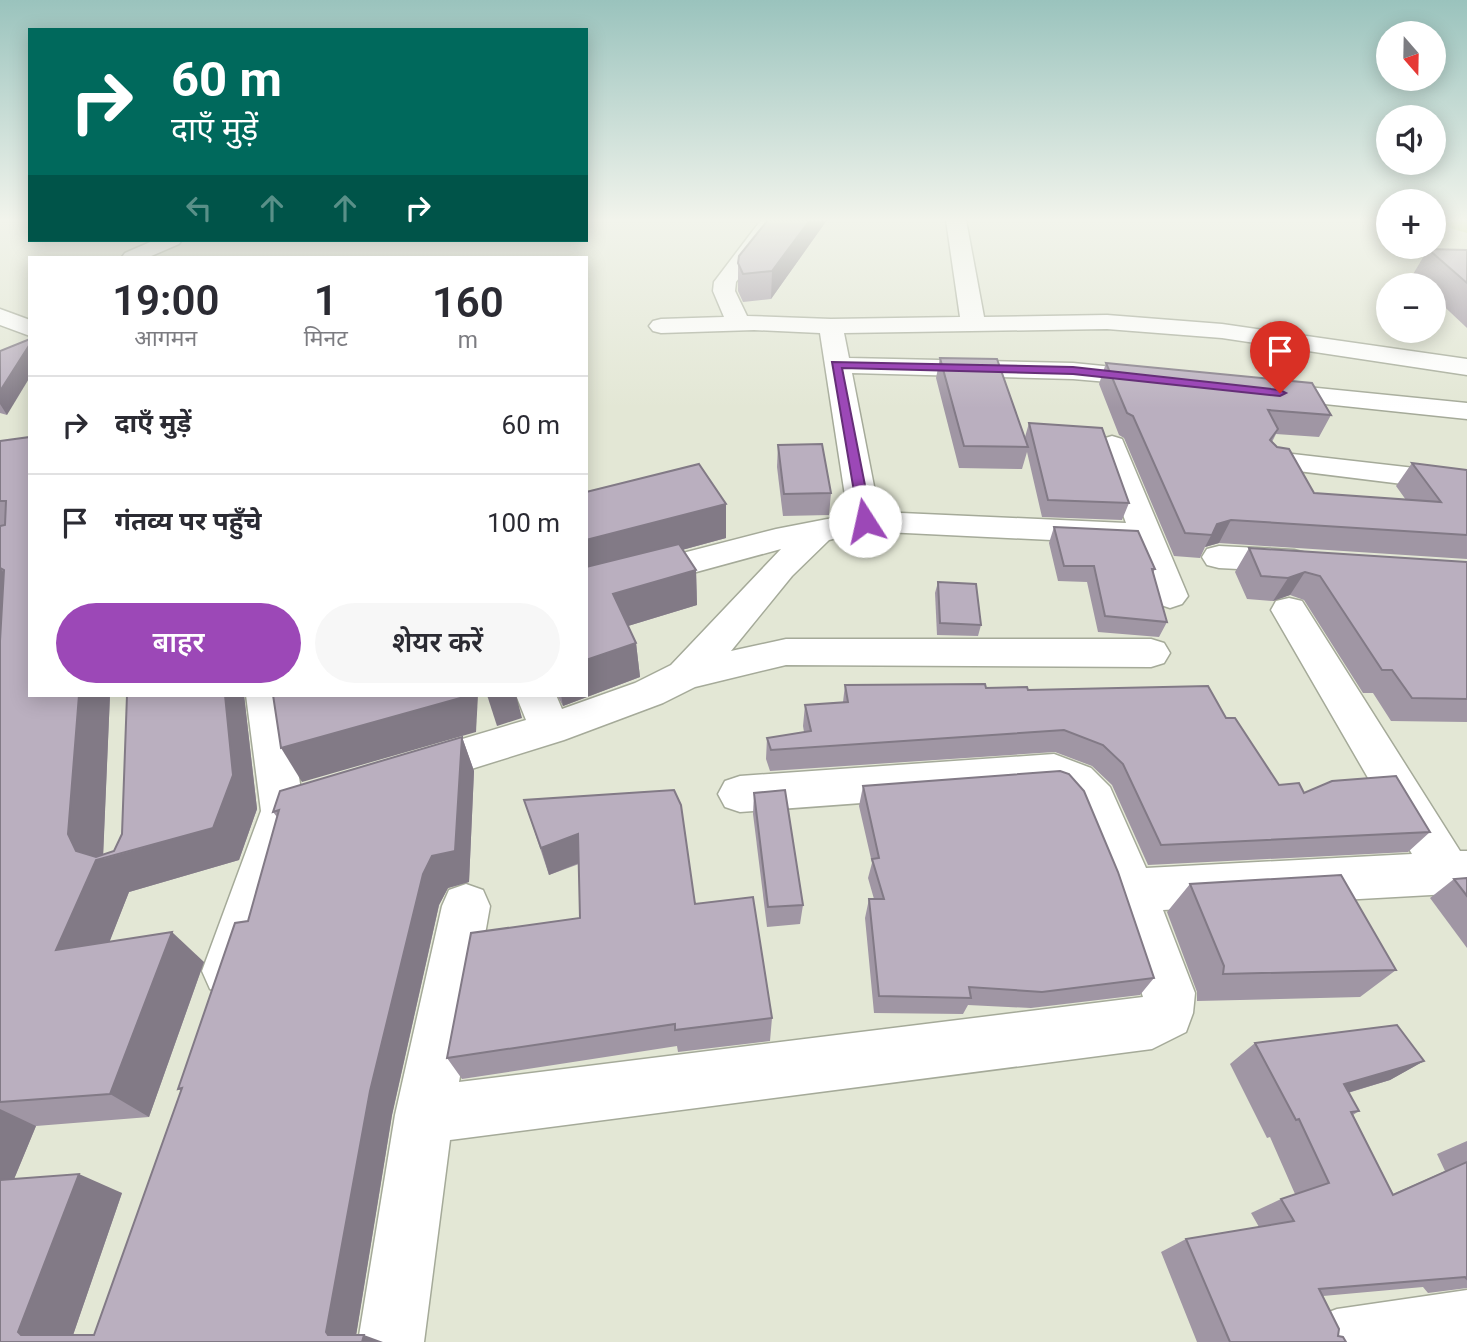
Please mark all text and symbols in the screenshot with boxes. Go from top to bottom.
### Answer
north arrow [1376,21,1446,91]
map controls [1376,21,1446,343]
text: 60 m [171,51,282,108]
icon: right [56,56,147,147]
button: sound [1376,105,1446,175]
text: दाएँ मुड़ें [171,110,258,148]
icon: left [180,189,218,227]
icon: ahead [253,189,291,227]
icon: ahead [326,189,364,227]
icon: right [399,189,437,227]
button: + [1376,189,1446,259]
button: − [1376,273,1446,343]
text: 19:00 [112,276,220,325]
text: 1 [314,276,338,325]
text: 160 [432,278,504,327]
pin [1250,321,1310,393]
text: आगमन [134,325,197,352]
text: मिनट [304,325,348,352]
text: m [458,327,478,354]
icon: arrive [1261,332,1299,370]
icon: right [56,406,94,444]
text: दाएँ मुड़ें [115,408,191,438]
text: 60 m [502,410,560,440]
position arrow [828,484,902,558]
icon: arrive [56,504,94,542]
text: गंतव्य पर पहुँचे [115,506,262,536]
text: 100 m [487,508,560,538]
button: बाहर [56,603,301,683]
button: शेयर करें [315,603,560,683]

